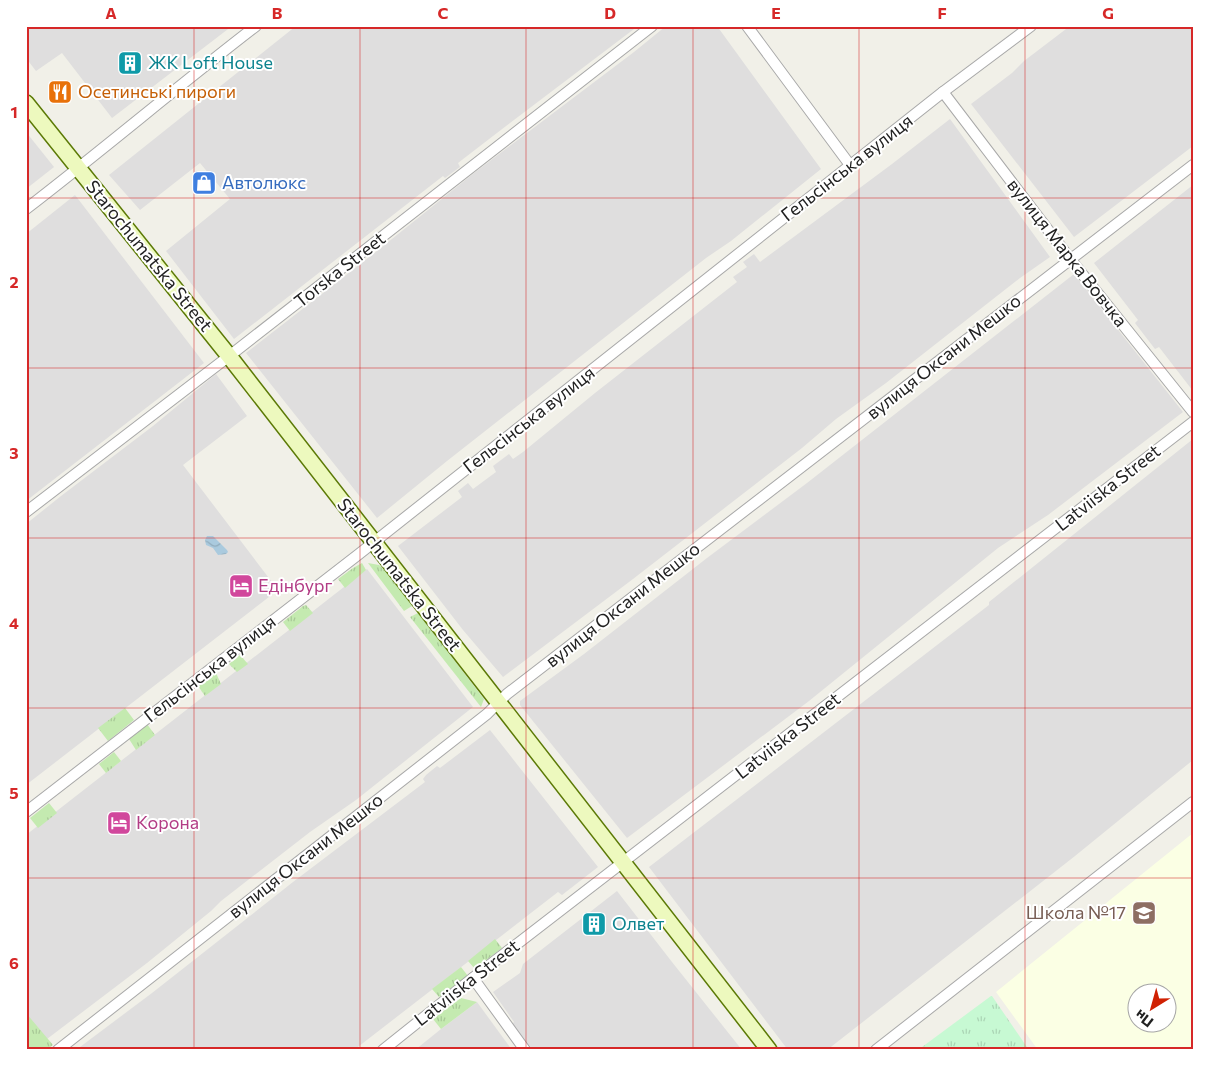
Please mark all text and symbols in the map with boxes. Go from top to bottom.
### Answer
text: A [105,3,117,22]
text: B [272,3,283,22]
text: C [438,3,449,22]
text: D [604,3,616,22]
text: E [771,3,781,22]
text: F [937,3,947,22]
text: G [1102,3,1114,22]
building icon: ЖК Loft House [117,50,143,76]
place label: ЖК Loft House [148,51,273,73]
restaurant icon: Осетинські пироги [47,79,73,105]
place label: Осетинські пироги [78,80,236,102]
text: 1 [10,102,18,121]
street label: Гельсінська вулиця [776,109,917,225]
shop icon: Автолюкс [191,170,217,196]
place label: Автолюкс [222,171,306,193]
street label: вулиця Марка Вовчка [1003,174,1133,331]
street label: Starochumatska Street [82,175,218,335]
street label: Torska Street [289,227,389,312]
text: 2 [9,272,19,291]
street label: вулиця Оксани Мешко [862,289,1025,423]
street label: Гельсінська вулиця [458,361,599,477]
street label: Latviiska Street [1050,439,1164,535]
text: 3 [9,443,19,462]
street label: Starochumatska Street [333,493,466,655]
street label: вулиця Оксани Мешко [541,537,704,671]
hotel icon: Едінбург [228,573,254,599]
place label: Едінбург [258,574,333,596]
street label: Гельсінська вулиця [139,610,280,726]
text: 4 [9,613,19,632]
street label: Latviiska Street [730,687,844,783]
text: 5 [9,783,19,802]
street label: вулиця Оксани Мешко [224,788,387,922]
hotel icon: Корона [106,810,132,836]
place label: Корона [136,811,199,833]
school or university icon: Школа №17 [1131,900,1157,926]
place label: Школа №17 [1026,901,1126,923]
building icon: Олвет [581,911,607,937]
place label: Олвет [612,912,665,934]
street label: Latviiska Street [409,934,523,1030]
text: 6 [9,953,19,972]
north arrow [1126,984,1176,1034]
text: Пн [1131,1006,1156,1031]

